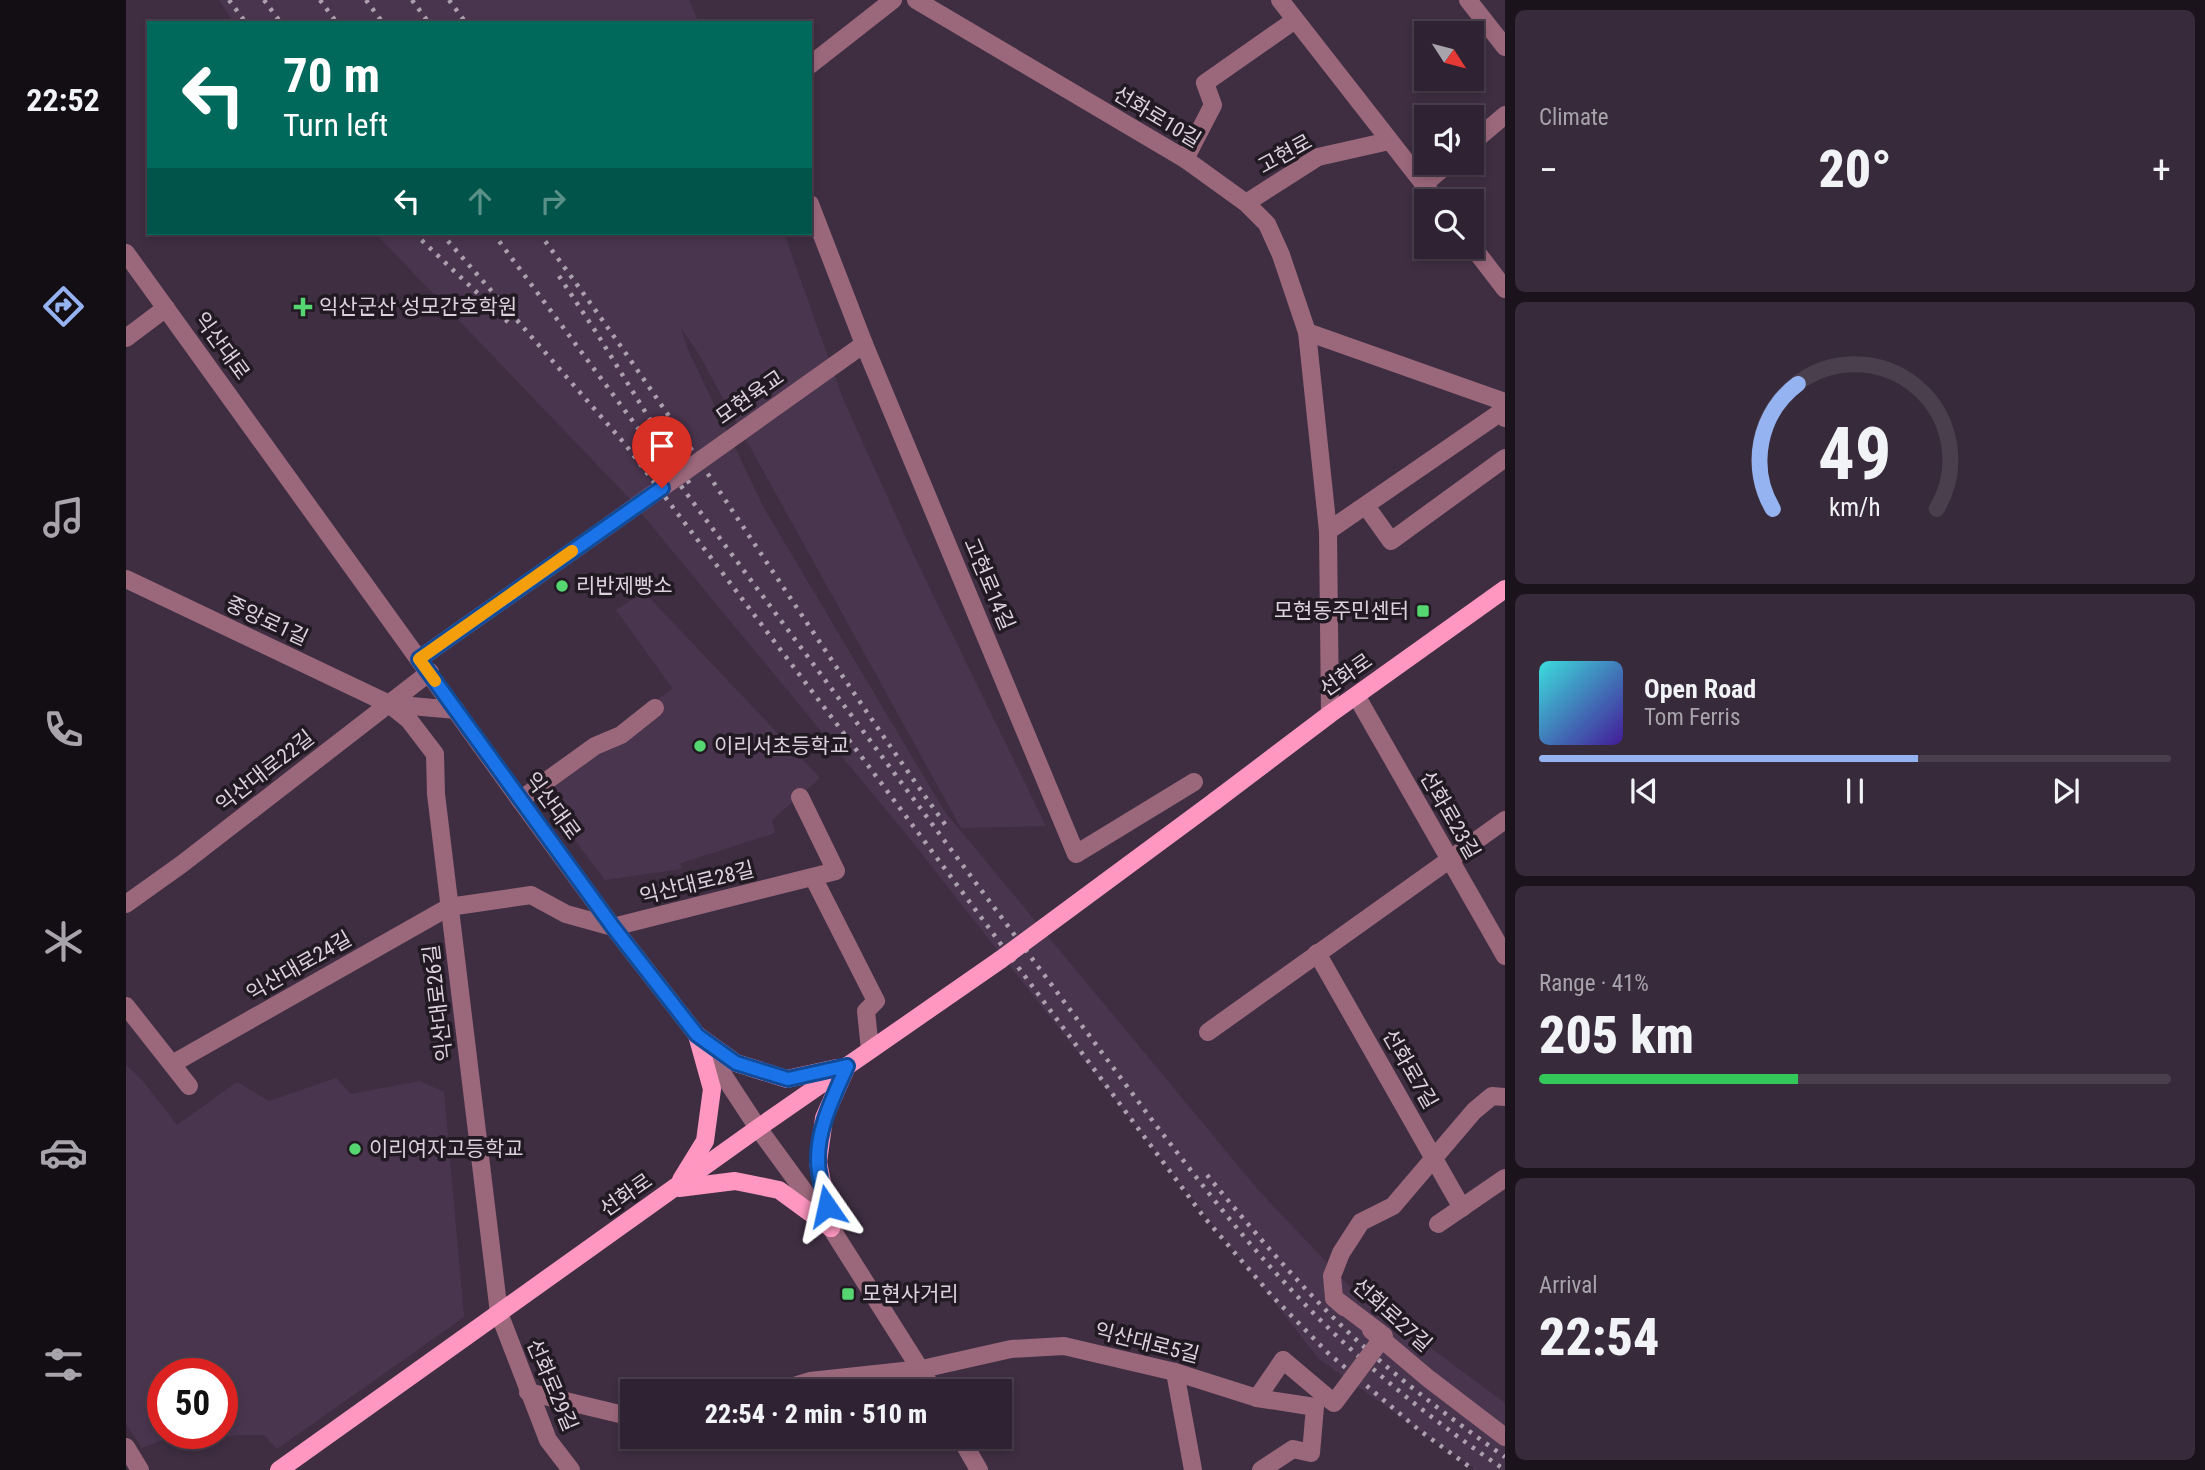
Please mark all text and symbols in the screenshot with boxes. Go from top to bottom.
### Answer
north arrow [1414,21,1484,91]
map controls [1414,21,1484,259]
text: 70 m [283,47,380,104]
icon: left [168,49,259,140]
text: 22:52 [26,81,100,119]
street label: 선화로10길 [1109,81,1205,153]
text: Climate [1539,104,1609,131]
button: sound [1414,105,1484,175]
text: Turn left [283,106,388,144]
street label: 고현로 [1254,129,1316,179]
text: 20° [1818,139,1892,200]
text: − [1539,148,1558,192]
text: + [2152,148,2171,192]
icon: left [388,182,426,220]
icon: ahead [461,182,499,220]
icon: right [534,182,572,220]
button: search [1414,189,1484,259]
icon: directions [39,282,88,331]
place label: 익산군산 성모간호학원 [319,295,517,319]
marker: 익산군산 성모간호학원 [293,297,313,317]
street label: 익산대로 [190,308,254,384]
street label: 모현육교 [711,365,789,429]
text: 49 [1818,411,1892,497]
pin [632,416,692,488]
icon: arrive [643,427,681,465]
icon: music [39,493,88,542]
text: km/h [1829,493,1881,522]
street label: 고현로14길 [959,534,1019,634]
place label: 리반제빵소 [576,574,673,598]
marker: 리반제빵소 [554,578,570,594]
street label: 중앙로1길 [222,592,312,650]
place label: 모현동주민센터 [1274,599,1409,623]
marker: 모현동주민센터 [1415,603,1431,619]
street label: 선화로 [1315,649,1377,701]
text: Open Road [1644,674,1756,704]
text: Tom Ferris [1644,704,1740,731]
icon: phone [39,705,88,754]
street label: 익산대로22길 [211,725,319,817]
place label: 이리서초등학교 [714,734,849,758]
marker: 이리서초등학교 [692,738,708,754]
street label: 선화로23길 [1415,767,1485,863]
street label: 익산대로 [521,768,585,844]
icon: previous [1625,772,1663,810]
icon: pause [1836,772,1874,810]
icon: next [2047,772,2085,810]
street label: 익산대로28길 [637,857,757,909]
icon: climate [39,917,88,966]
street label: 익산대로24길 [242,926,356,1006]
street label: 익산대로26길 [419,943,457,1063]
text: Range · 41% [1539,970,1649,997]
text: 205 km [1539,1005,1694,1066]
street label: 선화로7길 [1378,1025,1442,1113]
icon: car [39,1128,88,1177]
place label: 이리여자고등학교 [369,1137,524,1161]
marker: 이리여자고등학교 [347,1141,363,1157]
street label: 선화로 [595,1169,657,1221]
position arrow [790,1169,864,1243]
text: Arrival [1539,1272,1598,1299]
street label: 선화로27길 [1348,1273,1436,1357]
place label: 모현사거리 [862,1282,959,1306]
marker: 모현사거리 [840,1286,856,1302]
text: 22:54 [1539,1307,1659,1368]
street label: 익산대로5길 [1092,1318,1202,1368]
street label: 선화로29길 [522,1335,582,1435]
icon: filters [39,1340,88,1389]
speed limit sign: 50 [147,1358,238,1449]
text: 22:54 · 2 min · 510 m [705,1399,927,1429]

